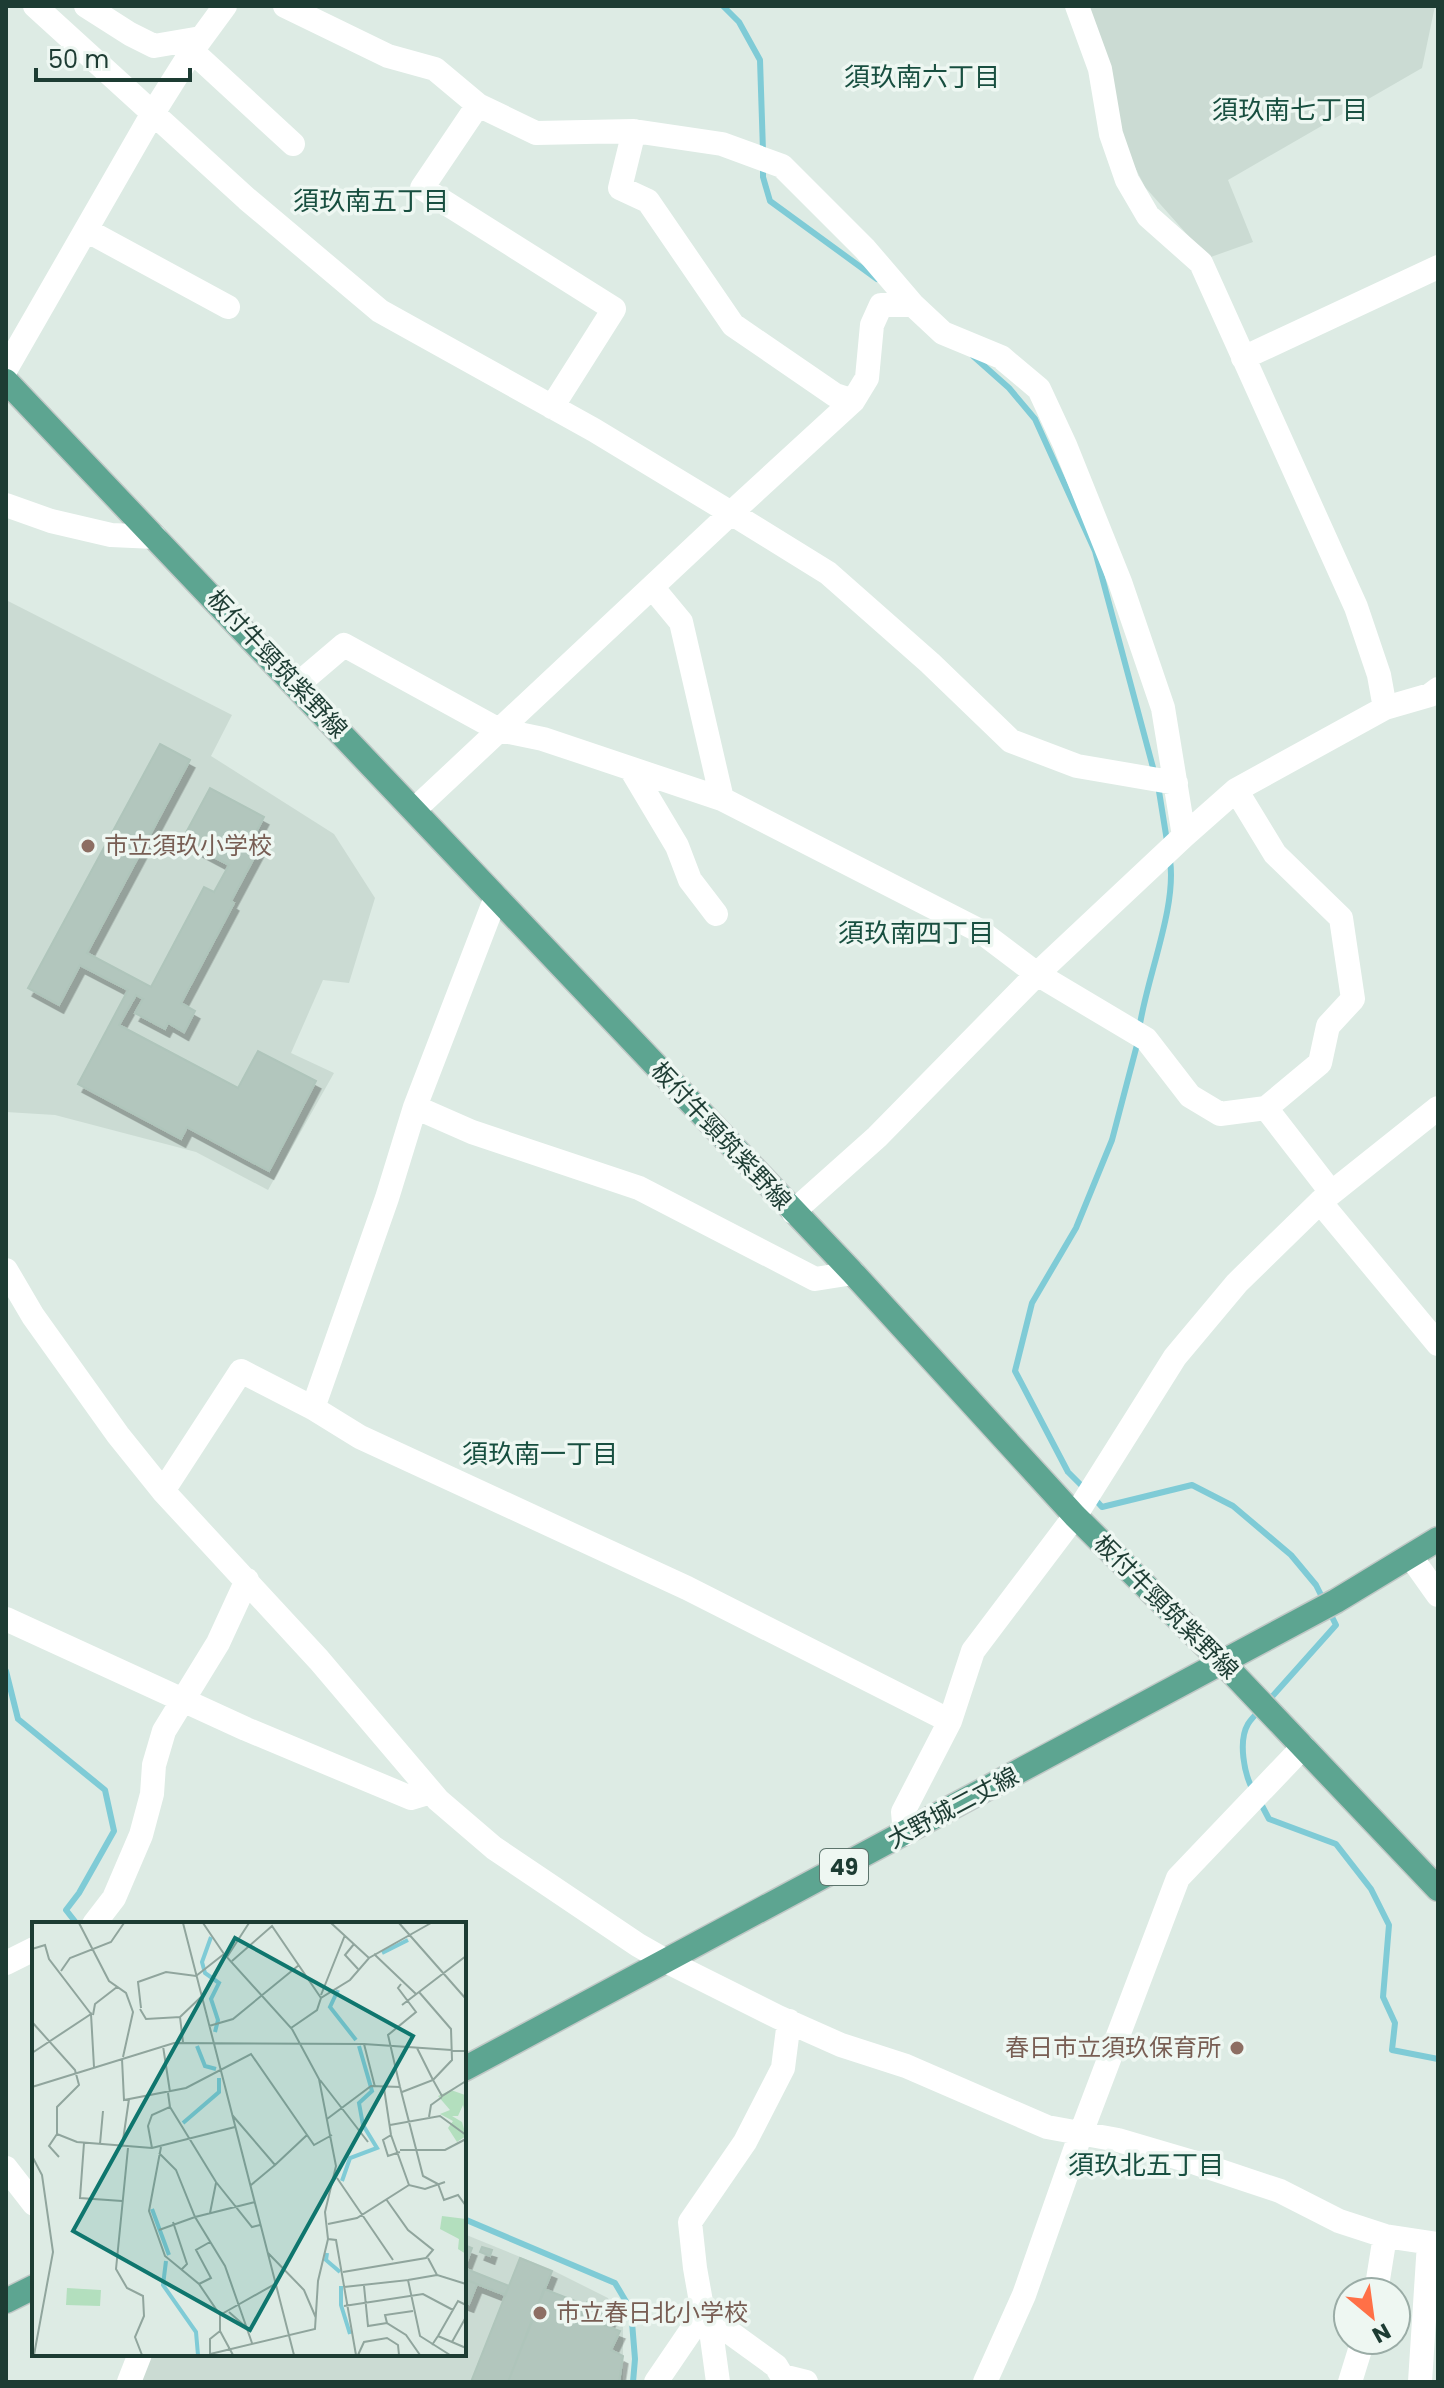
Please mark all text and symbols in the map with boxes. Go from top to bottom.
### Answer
scale bar [36,32,190,82]
text: 50 m [48,43,109,76]
district label: 須玖南六丁目 [844,59,1000,95]
district label: 須玖南七丁目 [1212,92,1368,128]
district label: 須玖南五丁目 [293,183,449,219]
street label: 板付牛頸筑紫野線 [200,582,355,745]
place label: 市立須玖小学校 [104,829,272,862]
marker: 市立須玖小学校 [79,837,97,855]
district label: 須玖南四丁目 [838,915,994,951]
street label: 板付牛頸筑紫野線 [644,1054,799,1217]
district label: 須玖南一丁目 [462,1436,618,1472]
street label: 板付牛頸筑紫野線 [1087,1527,1246,1686]
street label: 大野城二丈線 [881,1759,1024,1856]
road number: 49 [820,1849,868,1885]
inset map [32,1922,466,2356]
place label: 春日市立須玖保育所 [1005,2031,1221,2064]
marker: 春日市立須玖保育所 [1228,2039,1246,2057]
district label: 須玖北五丁目 [1068,2147,1224,2183]
north arrow [1332,2276,1412,2356]
place label: 市立春日北小学校 [556,2296,748,2329]
marker: 市立春日北小学校 [531,2304,549,2322]
text: N [1367,2315,1396,2351]

